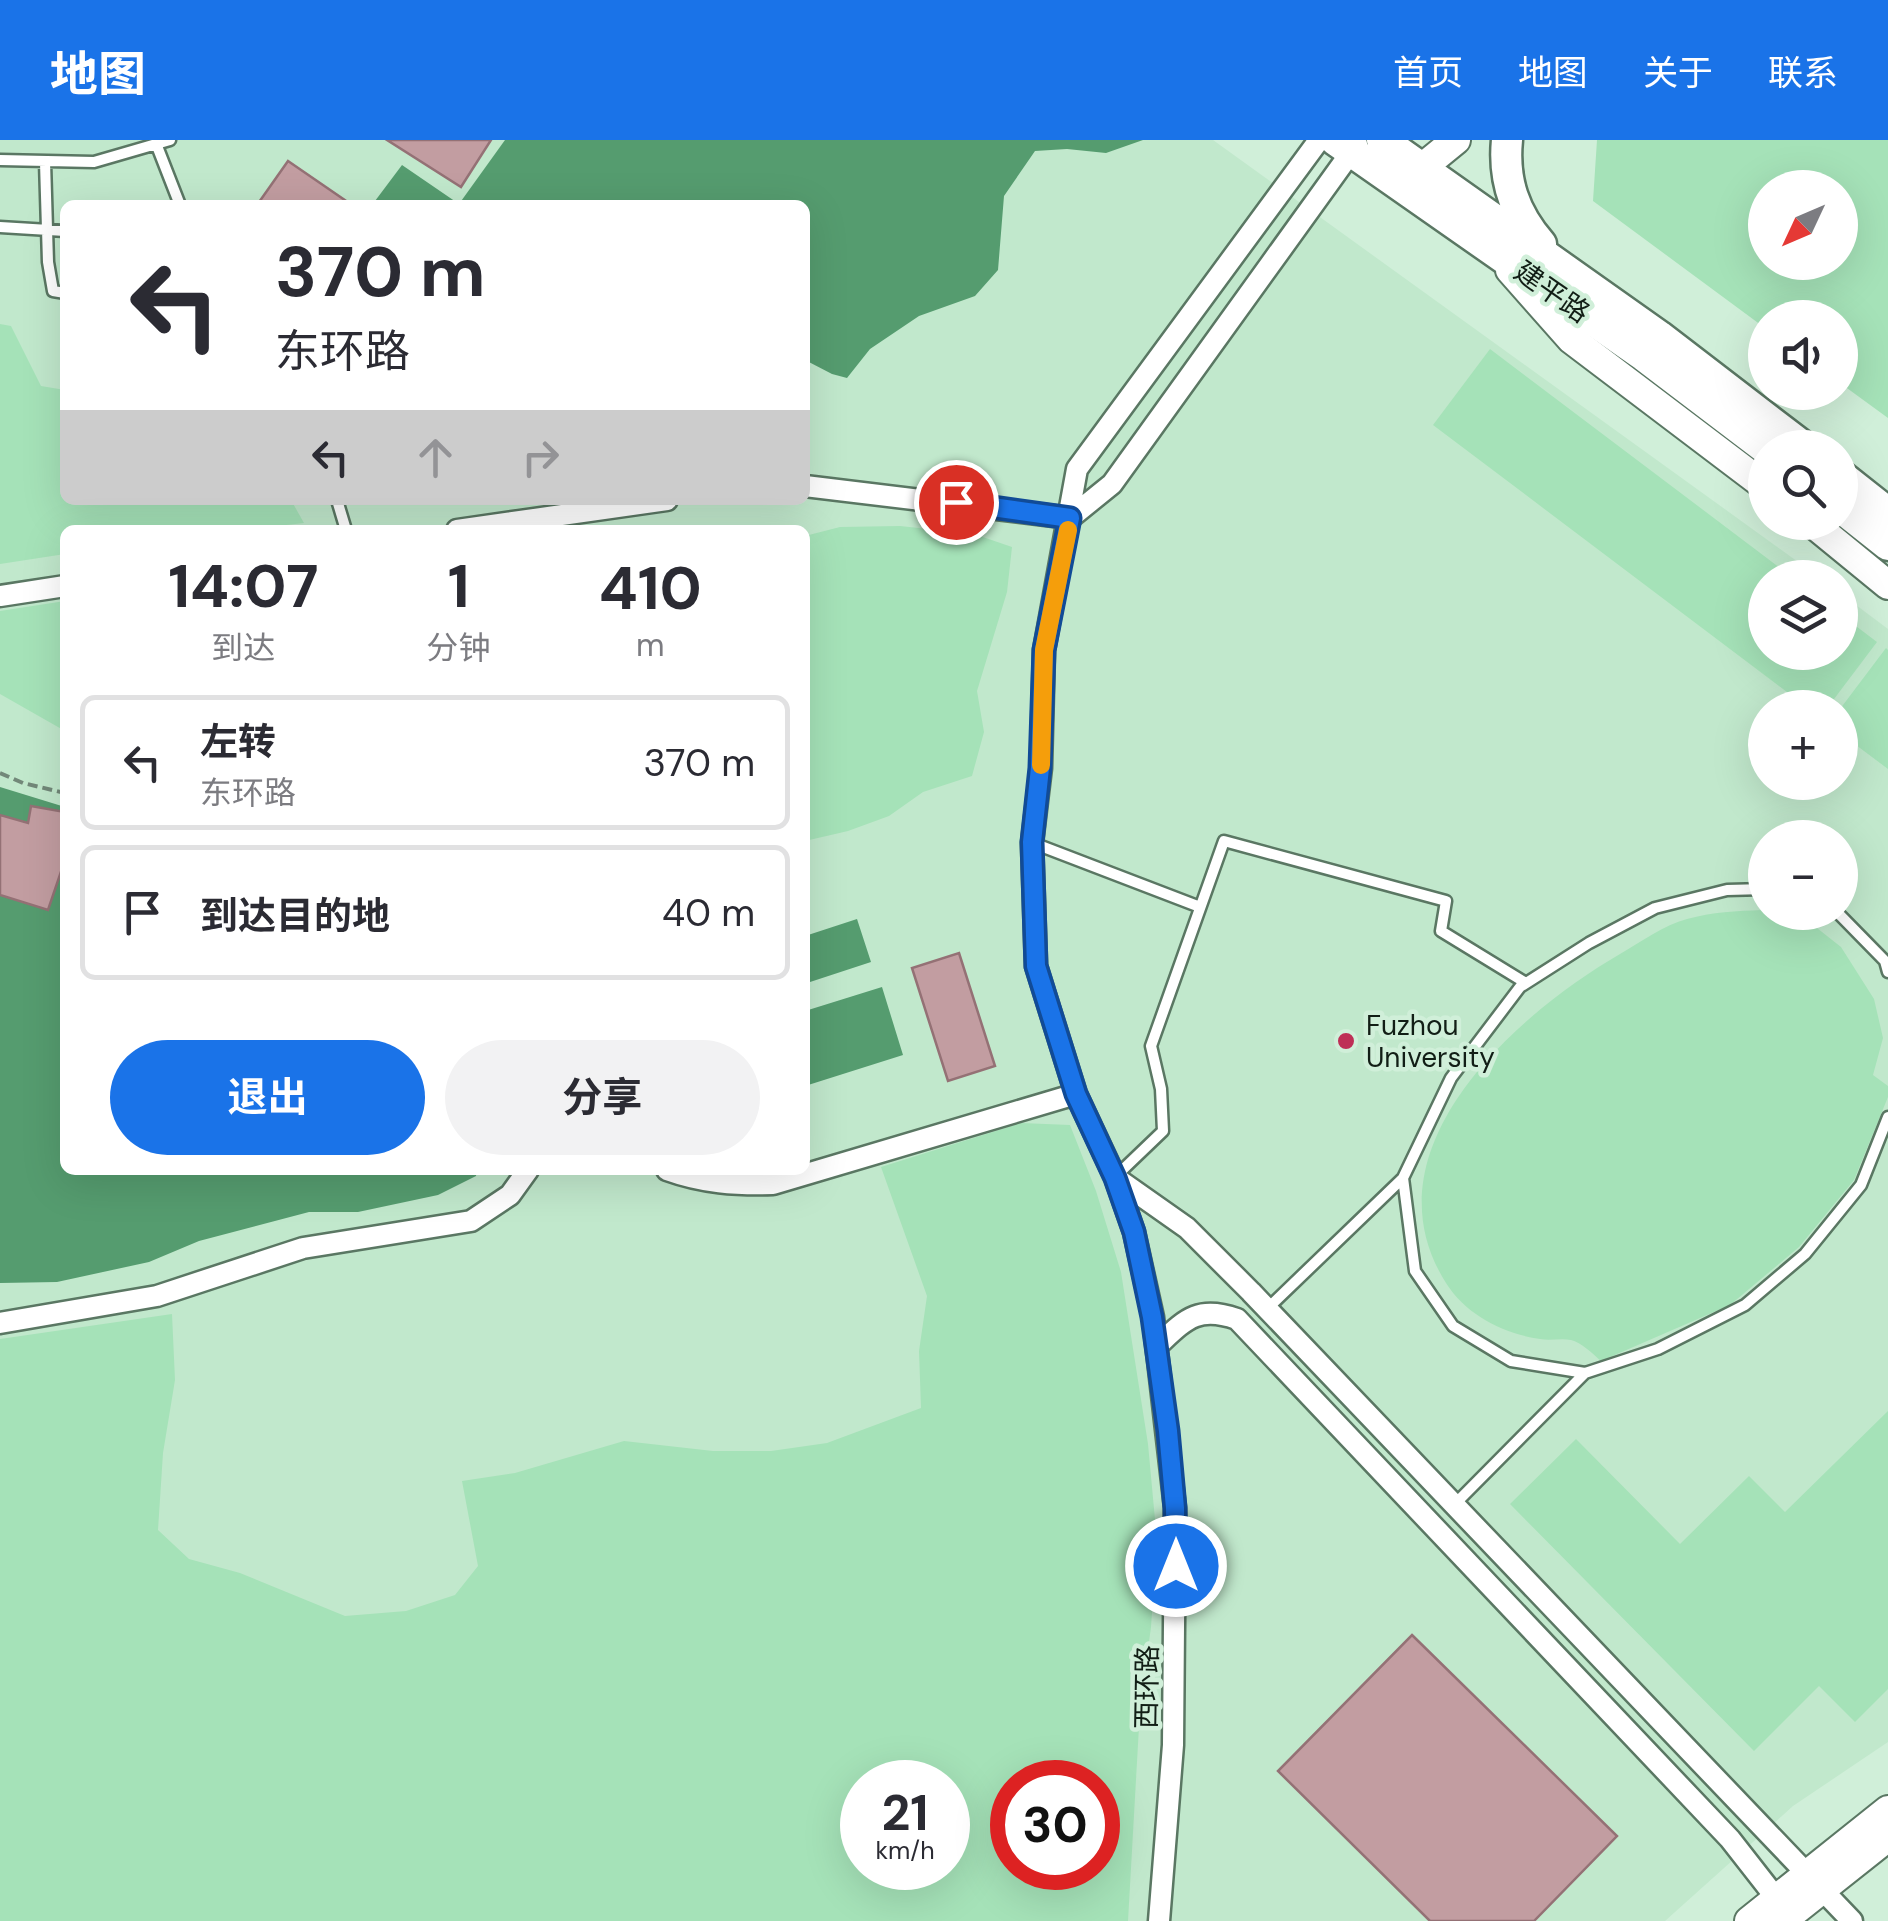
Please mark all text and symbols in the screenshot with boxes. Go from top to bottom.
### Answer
text: 地图 [50,43,146,106]
text: 首页 [1393,50,1463,96]
text: 地图 [1518,50,1588,96]
text: 关于 [1643,50,1713,96]
text: 联系 [1768,50,1838,96]
north arrow [1748,170,1858,280]
map controls [1748,170,1858,930]
text: 370 m [275,227,486,318]
icon: left [110,240,240,370]
street label: 建平路 [1507,253,1597,331]
button: sound [1748,300,1858,410]
text: 东环路 [275,322,410,381]
icon: left [303,430,358,485]
icon: ahead [408,430,463,485]
icon: right [513,430,568,485]
button: search [1748,430,1858,540]
pin [914,460,999,545]
icon: arrive [929,475,984,530]
text: 14:07 [168,547,318,626]
text: 1 [448,547,469,626]
text: 410 [599,549,702,628]
button: layers [1748,560,1858,670]
text: m [636,624,665,666]
text: 到达 [211,627,275,669]
text: 分钟 [427,627,491,669]
button: + [1748,690,1858,800]
text: 左转 [200,717,276,767]
icon: left [115,735,170,790]
text: 370 m [643,738,755,788]
text: 东环路 [200,772,296,814]
button: − [1748,820,1858,930]
icon: arrive [115,885,170,940]
text: 40 m [662,888,755,938]
text: 到达目的地 [200,891,390,941]
place label: Fuzhou University [1366,1007,1495,1076]
marker: Fuzhou University [1335,1030,1357,1052]
button: 退出 [110,1040,425,1155]
button: 分享 [445,1040,760,1155]
position arrow [1124,1514,1228,1618]
street label: 西环路 [1128,1645,1166,1729]
speed limit sign: 30 [990,1760,1120,1890]
text: 21 [881,1780,929,1846]
text: km/h [875,1834,935,1867]

